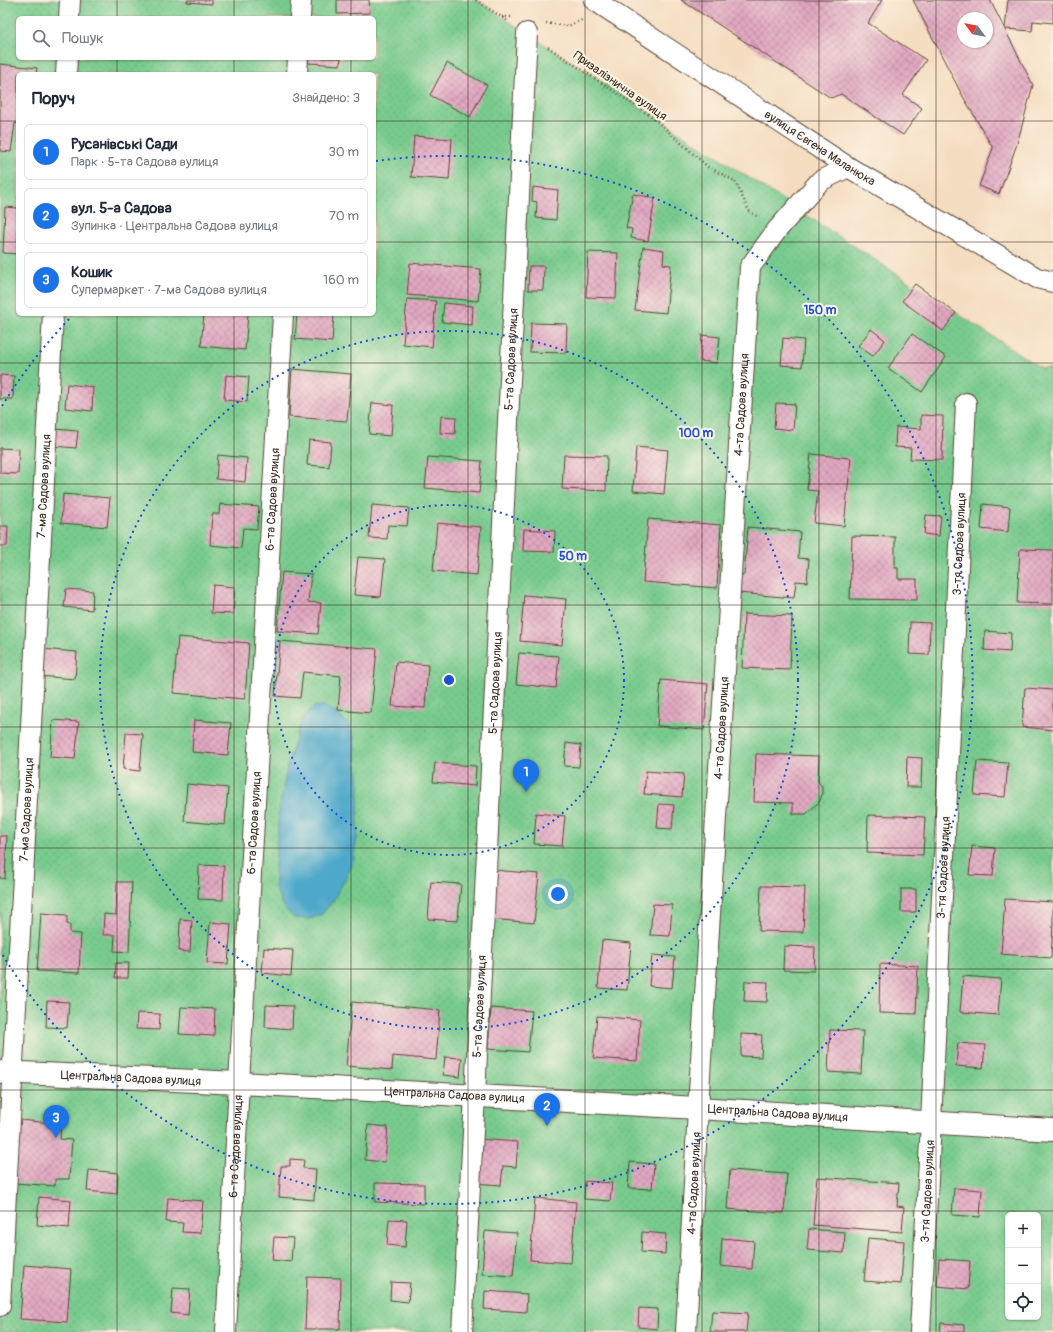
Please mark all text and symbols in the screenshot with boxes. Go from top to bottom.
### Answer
north arrow [957,12,993,48]
search box [16,16,376,60]
icon: search [30,27,52,49]
text: Пошук [62,29,104,48]
street label: Призалізнична вулиця [570,48,670,124]
text: Поруч [32,88,75,109]
text: Знайдено: 3 [292,90,360,106]
street label: вулиця Євгена Маланюка [762,107,879,189]
text: Русанівські Сади [71,135,177,154]
text: 1 [43,144,49,160]
text: 30 m [329,144,359,160]
text: Парк · 5-та Садова вулиця [71,154,218,170]
text: вул. 5-а Садова [71,199,172,218]
text: 2 [42,208,50,224]
text: 70 m [329,208,359,224]
text: Зупинка · Центральна Садова вулиця [71,218,278,234]
text: Кошик [71,263,113,282]
text: 3 [42,272,50,288]
text: 160 m [323,272,359,288]
text: Супермаркет · 7-ма Садова вулиця [71,282,267,298]
text: 150 m [804,303,837,318]
street label: 5-та Садова вулиця [501,307,521,411]
street label: 4-та Садова вулиця [731,352,752,456]
text: 100 m [679,426,714,441]
street label: 7-ма Садова вулиця [34,433,54,539]
street label: 6-та Садова вулиця [262,447,283,551]
street label: 3-тя Садова вулиця [949,492,969,596]
text: 50 m [559,549,587,564]
street label: 5-та Садова вулиця [485,631,505,734]
centre of rings [442,673,456,687]
street label: 4-та Садова вулиця [711,676,732,780]
street label: 7-ма Садова вулиця [16,757,37,862]
pin: 1 [513,759,539,792]
street label: 6-та Садова вулиця [243,771,264,875]
street label: 3-тя Садова вулиця [933,816,953,919]
your location [548,884,568,904]
street label: 5-та Садова вулиця [469,955,489,1058]
street label: Центральна Садова вулиця [60,1067,202,1089]
street label: Центральна Садова вулиця [384,1083,525,1106]
pin: 2 [534,1093,560,1126]
street label: 6-та Садова вулиця [226,1094,246,1198]
street label: Центральна Садова вулиця [707,1101,849,1125]
pin: 3 [43,1105,69,1138]
street label: 4-та Садова вулиця [684,1131,704,1235]
street label: 3-тя Садова вулиця [917,1139,938,1243]
map controls [1005,1212,1041,1320]
button: + [1005,1212,1041,1248]
button: − [1005,1248,1041,1284]
button: locate [1005,1284,1041,1320]

